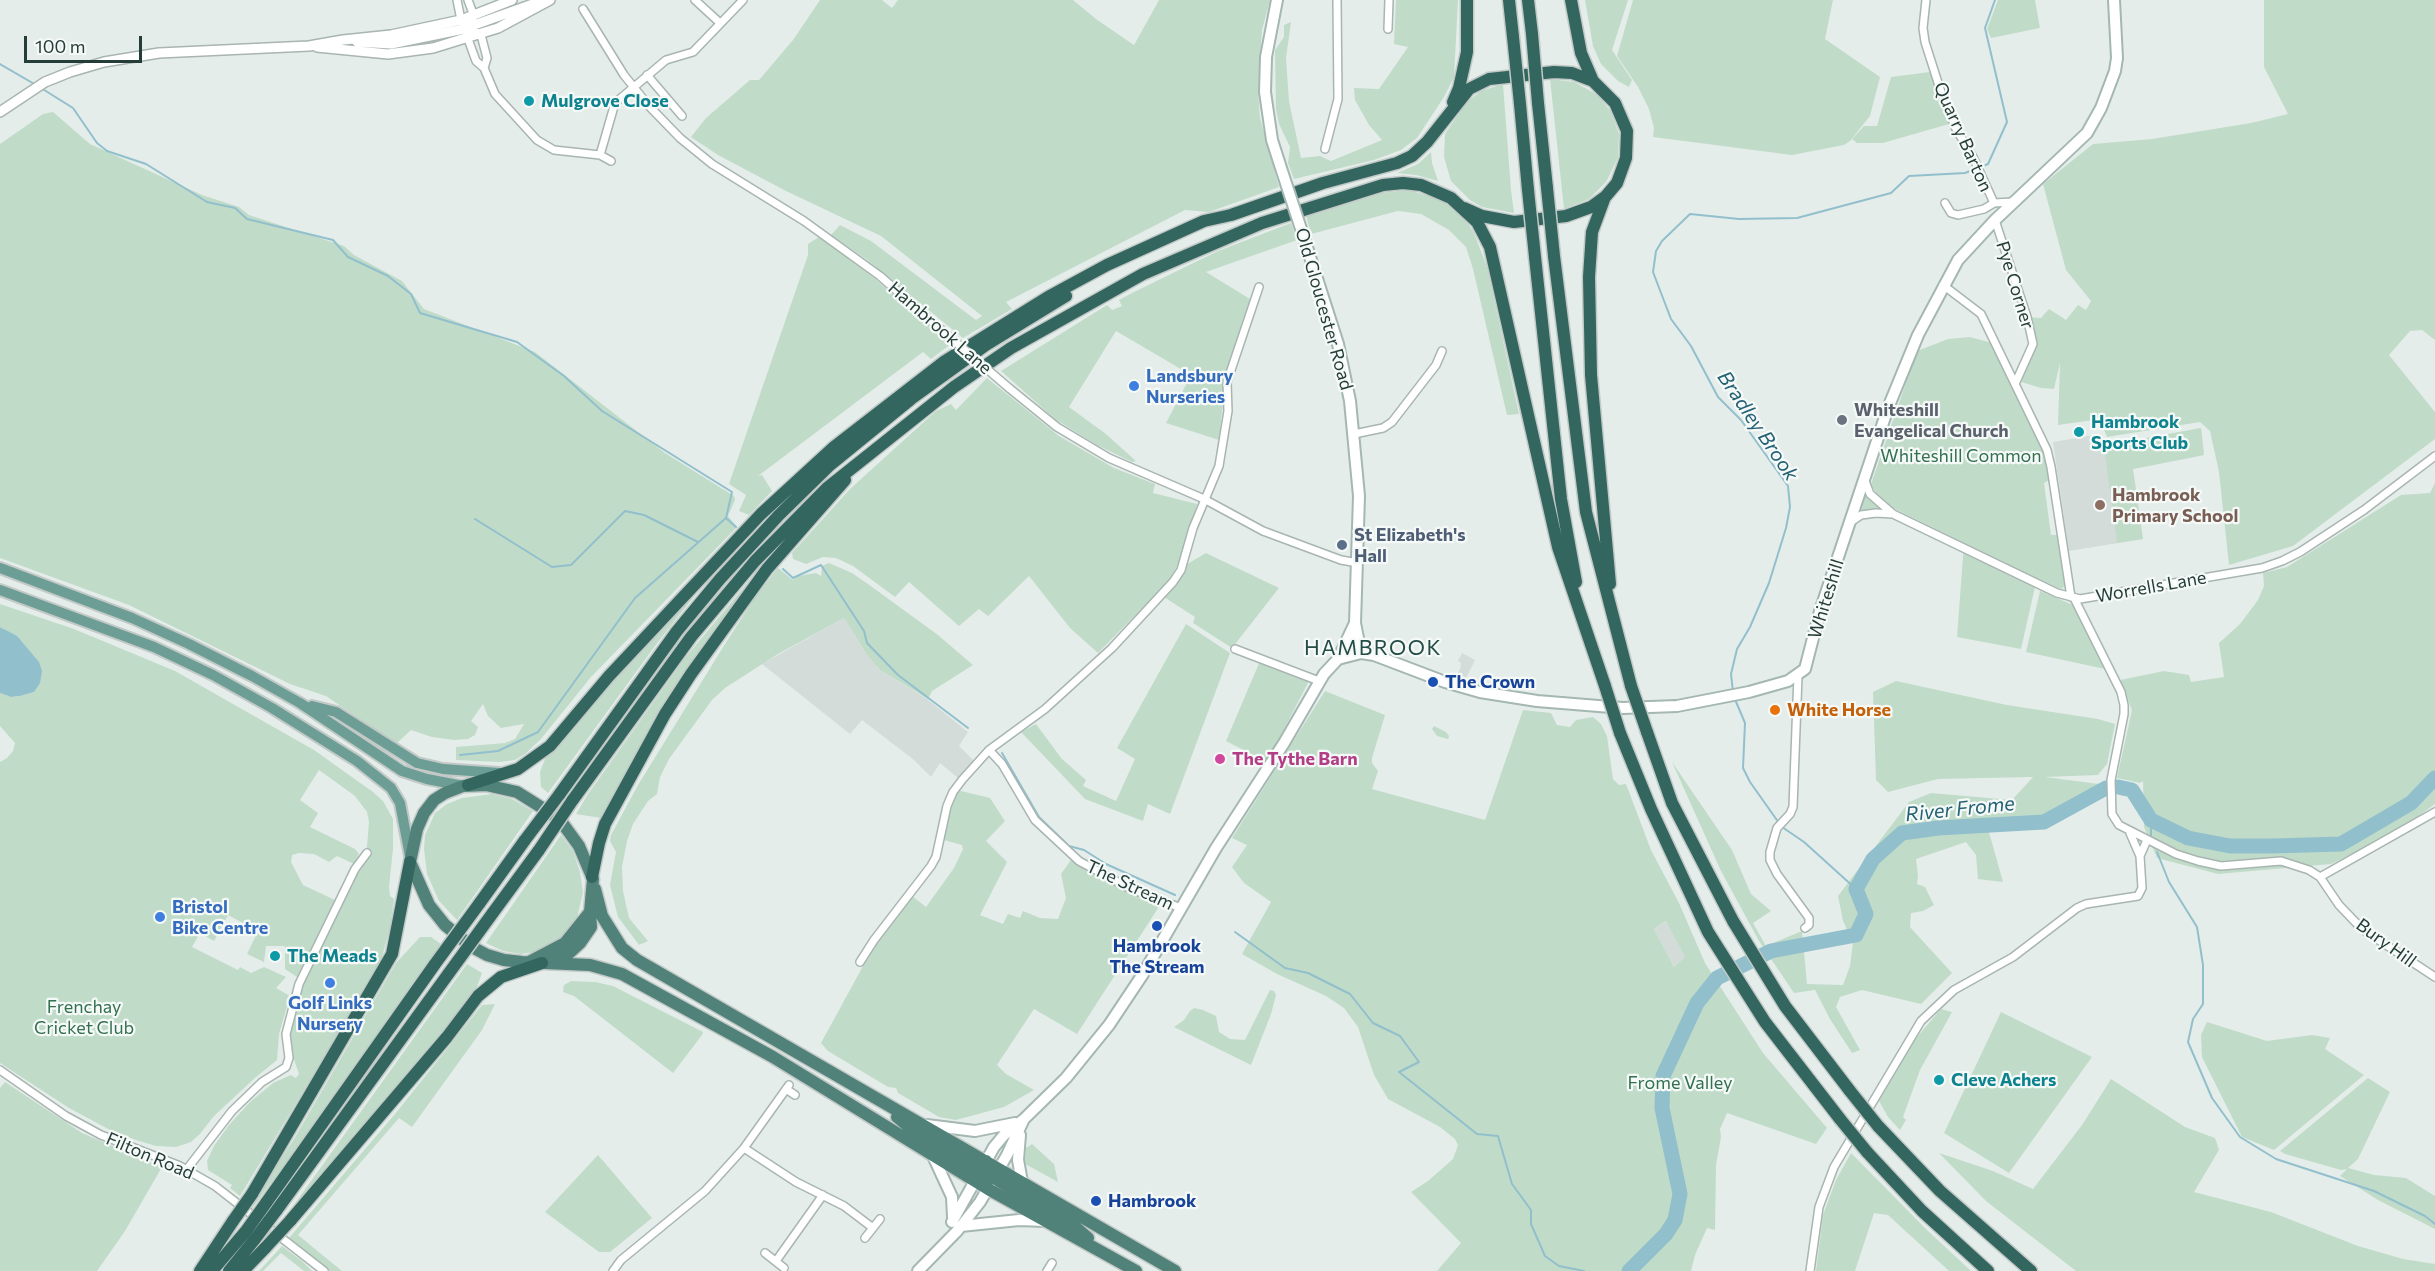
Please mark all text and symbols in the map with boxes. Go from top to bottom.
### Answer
scale bar [27,24,146,62]
text: 100 m [35,35,85,57]
street label: Quarry Barton [1929,79,1997,195]
place label: Mulgrove Close [541,90,669,112]
marker: Mulgrove Close [522,94,536,108]
street label: Old Gloucester Road [1291,225,1357,393]
street label: Pye Corner [1991,239,2039,331]
street label: Hambrook Lane [884,277,996,379]
place label: Landsbury Nurseries [1146,365,1233,407]
water label: Bradley Brook [1712,366,1804,486]
marker: Landsbury Nurseries [1127,379,1141,393]
place label: Whiteshill Evangelical Church [1854,399,2009,442]
place label: Hambrook Sports Club [2091,411,2188,454]
marker: Whiteshill Evangelical Church [1835,413,1849,427]
marker: Hambrook Sports Club [2072,425,2086,439]
park label: Whiteshill Common [1880,445,2042,467]
place label: Hambrook Primary School [2112,484,2238,526]
marker: Hambrook Primary School [2093,498,2107,512]
place label: St Elizabeth's Hall [1354,524,1466,566]
marker: St Elizabeth's Hall [1335,538,1349,552]
street label: Whiteshill [1804,556,1848,642]
street label: Worrells Lane [2094,567,2208,607]
district label: HAMBROOK [1304,635,1442,661]
place label: The Crown [1445,671,1535,693]
marker: The Crown [1426,675,1440,689]
place label: White Horse [1787,699,1891,721]
marker: White Horse [1768,703,1782,717]
place label: The Tythe Barn [1232,748,1358,770]
marker: The Tythe Barn [1213,752,1227,766]
water label: River Frome [1904,791,2016,827]
street label: The Stream [1083,855,1177,915]
place label: Bristol Bike Centre [172,896,268,938]
marker: Bristol Bike Centre [153,910,167,924]
street label: Bury Hill [2352,914,2420,972]
marker: Hambrook The Stream [1150,919,1164,933]
place label: Hambrook The Stream [1109,935,1205,978]
place label: The Meads [287,945,377,967]
marker: The Meads [268,949,282,963]
marker: Golf Links Nursery [323,976,337,990]
place label: Golf Links Nursery [288,992,372,1034]
park label: Frenchay Cricket Club [34,996,134,1038]
place label: Cleve Achers [1951,1069,2056,1091]
park label: Frome Valley [1628,1072,1732,1094]
marker: Cleve Achers [1932,1073,1946,1087]
street label: Filton Road [103,1128,197,1184]
place label: Hambrook [1108,1190,1196,1212]
marker: Hambrook [1089,1194,1103,1208]

